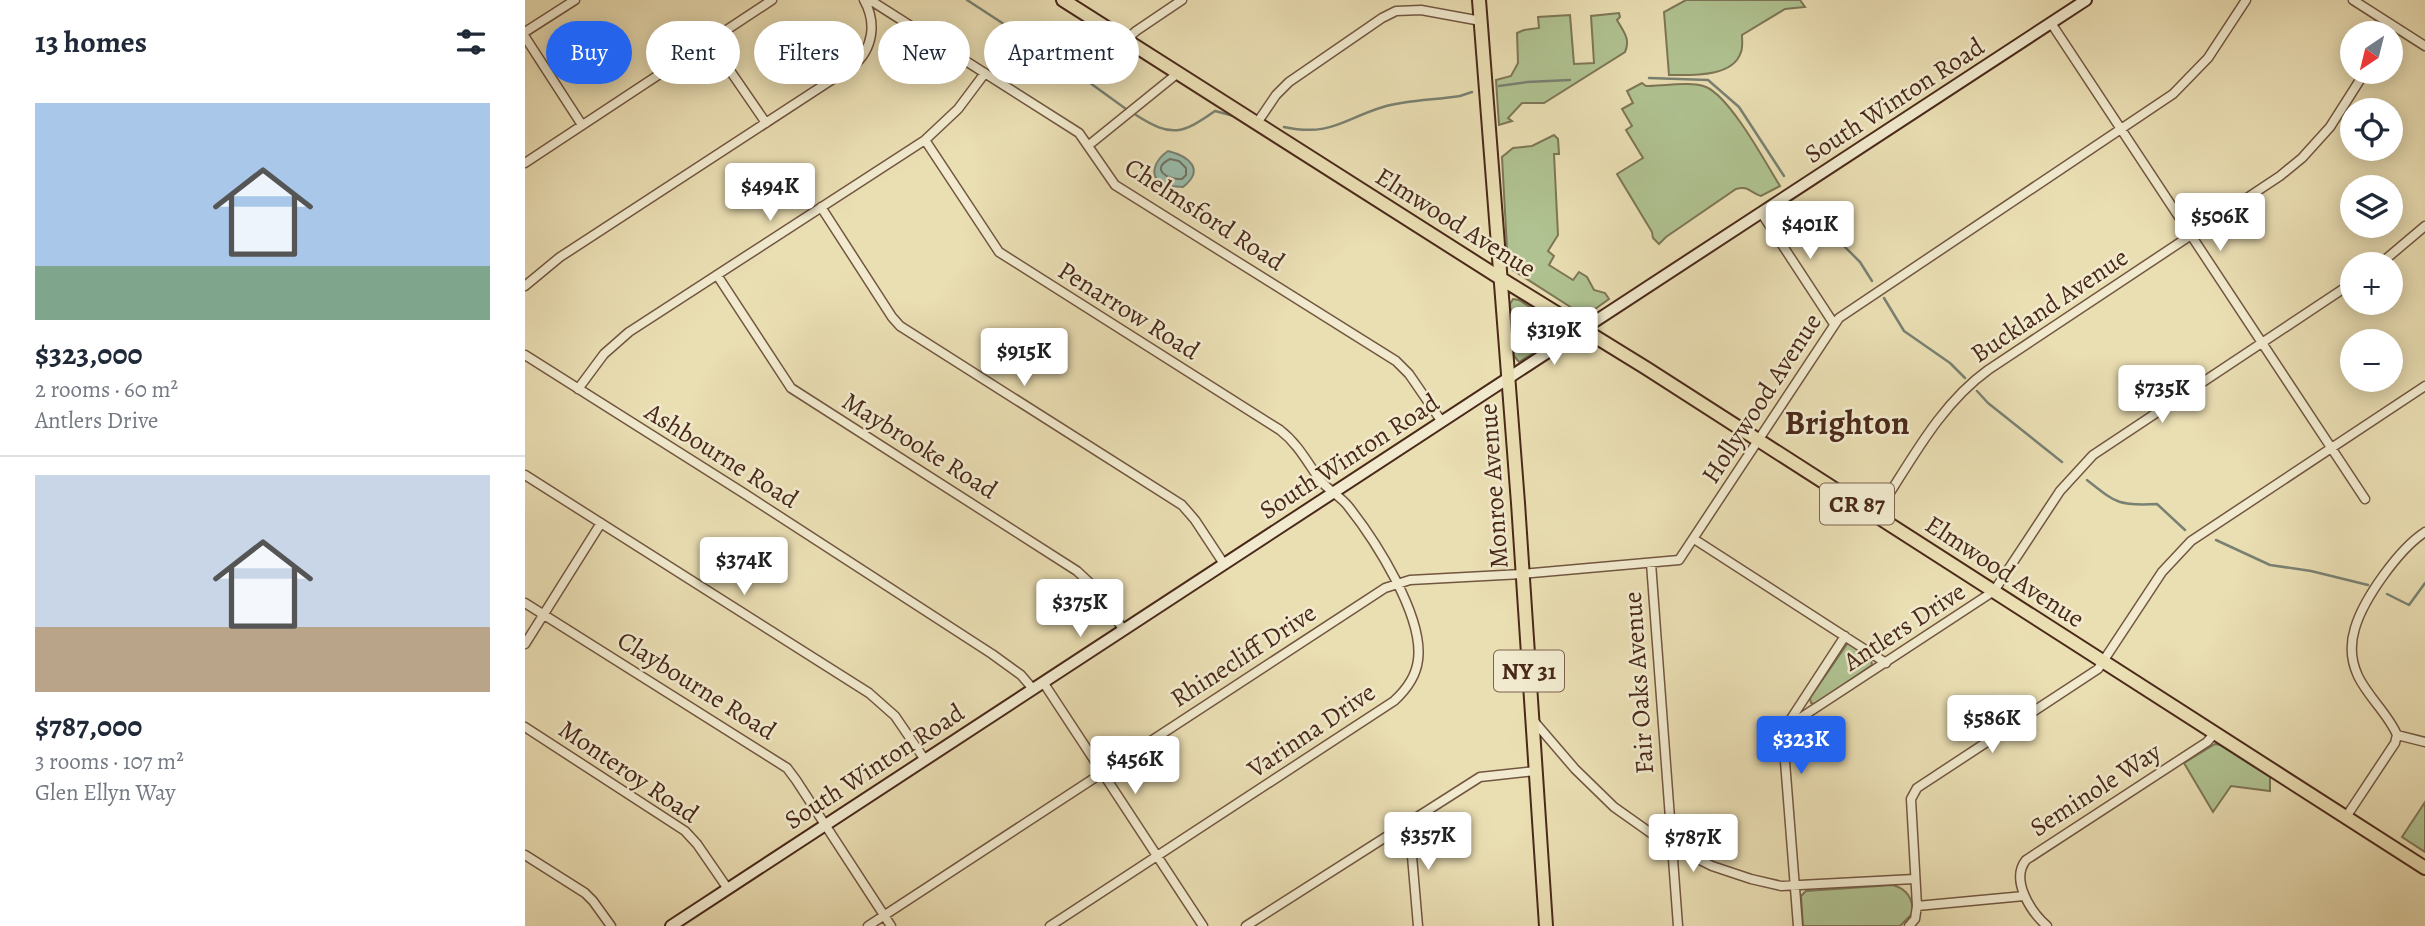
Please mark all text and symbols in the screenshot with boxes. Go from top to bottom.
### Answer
chip: Buy [546,21,632,84]
chip: Rent [646,21,740,84]
chip: Filters [754,21,864,84]
chip: New [878,21,970,84]
chip: Apartment [984,21,1139,84]
north arrow [2340,21,2403,84]
map controls [2340,21,2403,392]
text: 13 homes [35,22,147,62]
icon: filters [452,23,490,61]
street label: South Winton Road [1798,29,1991,172]
button: locate [2340,98,2403,161]
icon: home [200,149,326,275]
street label: Chelmsford Road [1118,150,1292,279]
street label: Elmwood Avenue [1369,159,1543,286]
pin: $494K [721,164,819,223]
text: $494K [741,170,799,201]
button: layers [2340,175,2403,238]
pin: $506K [2171,194,2269,253]
text: $506K [2191,200,2249,231]
pin: $401K [1761,202,1859,261]
text: $401K [1782,208,1838,239]
street label: Buckland Avenue [1964,240,2135,371]
button: + [2340,252,2403,315]
street label: Penarrow Road [1051,253,1206,368]
street label: Hollywood Avenue [1693,306,1830,490]
pin: $319K [1505,308,1603,367]
text: $319K [1527,314,1581,345]
pin: $915K [975,328,1073,388]
button: − [2340,329,2403,392]
text: $323,000 [35,334,143,374]
text: $915K [997,335,1051,366]
pin: $735K [2113,366,2211,425]
text: $735K [2134,372,2190,403]
text: 2 rooms · 60 m² [35,374,178,405]
street label: Maybrooke Road [835,384,1004,507]
street label: South Winton Road [1253,385,1446,528]
street label: Ashbourne Road [637,394,805,517]
district label: Brighton [1785,400,1910,445]
street label: Monroe Avenue [1470,402,1517,570]
text: Antlers Drive [35,405,158,436]
road number: CR 87 [1820,484,1894,524]
street label: Elmwood Avenue [1918,507,2091,636]
icon: home [200,521,326,647]
pin: $374K [695,538,793,597]
text: $374K [716,544,772,575]
street label: Antlers Drive [1835,574,1972,680]
pin: $375K [1031,580,1129,639]
text: $375K [1052,586,1108,617]
street label: Fair Oaks Avenue [1615,591,1662,775]
street label: Rhinecliff Drive [1164,595,1323,716]
street label: Claybourne Road [611,623,783,748]
road number: NY 31 [1494,650,1564,692]
street label: Varinna Drive [1240,675,1382,787]
street label: South Winton Road [778,695,971,838]
pin: $586K [1943,696,2041,755]
text: $586K [1963,702,2021,733]
text: $787,000 [35,706,142,746]
street label: Monteroy Road [552,712,706,831]
pin: $323K [1752,716,1850,776]
text: $323K [1773,723,1829,754]
street label: Seminole Way [2023,734,2168,845]
pin: $456K [1086,736,1184,796]
text: $456K [1106,743,1164,774]
text: 3 rooms · 107 m² [35,746,184,777]
text: Glen Ellyn Way [35,777,176,808]
pin: $357K [1379,812,1477,872]
pin: $787K [1644,814,1742,874]
text: $357K [1400,819,1456,850]
text: $787K [1665,821,1721,852]

